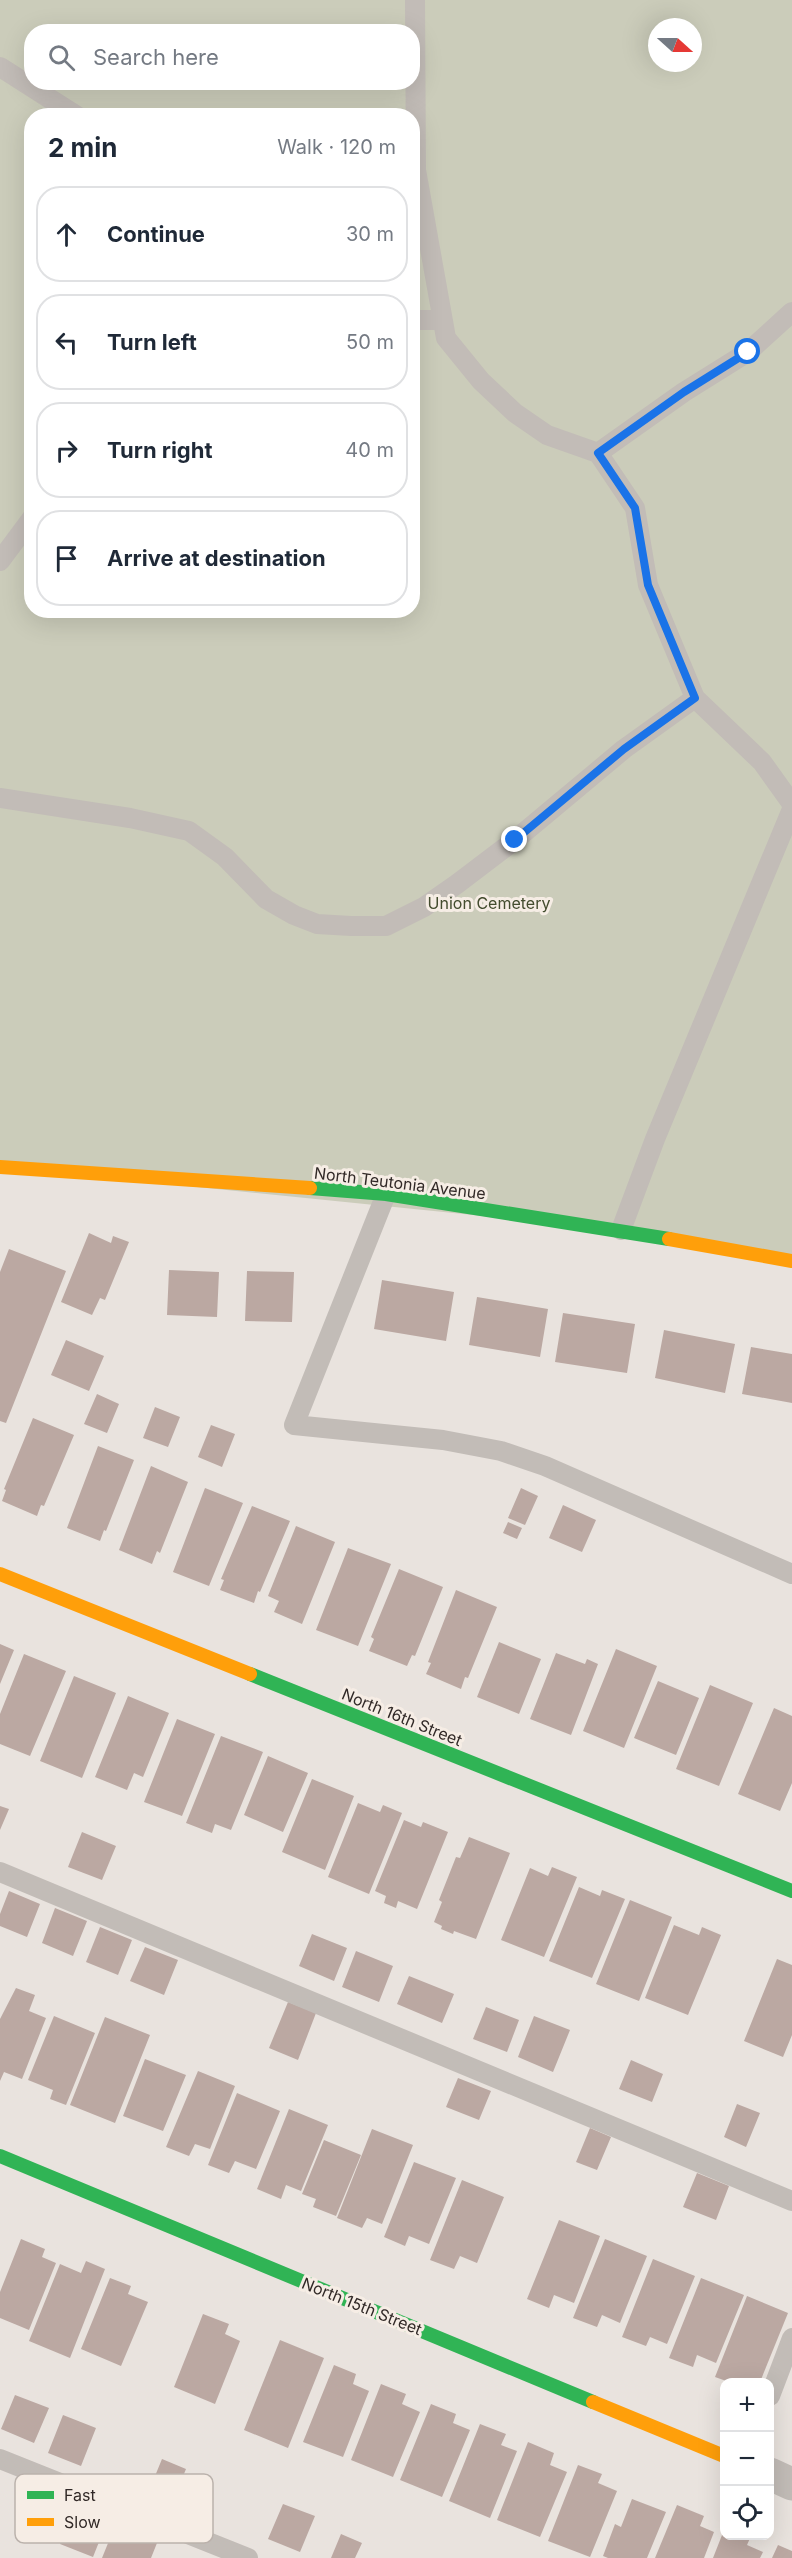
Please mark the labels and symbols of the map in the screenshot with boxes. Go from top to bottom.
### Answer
north arrow [648,18,702,72]
route start [734,338,760,364]
route end [501,826,527,852]
park label: Union Cemetery [428,893,550,913]
street label: North Teutonia Avenue [313,1163,487,1203]
street label: North 16th Street [339,1684,465,1750]
street label: North 15th Street [299,2273,425,2339]
legend [15,2474,213,2543]
text: Fast [64,2485,96,2505]
text: Slow [64,2512,101,2532]

